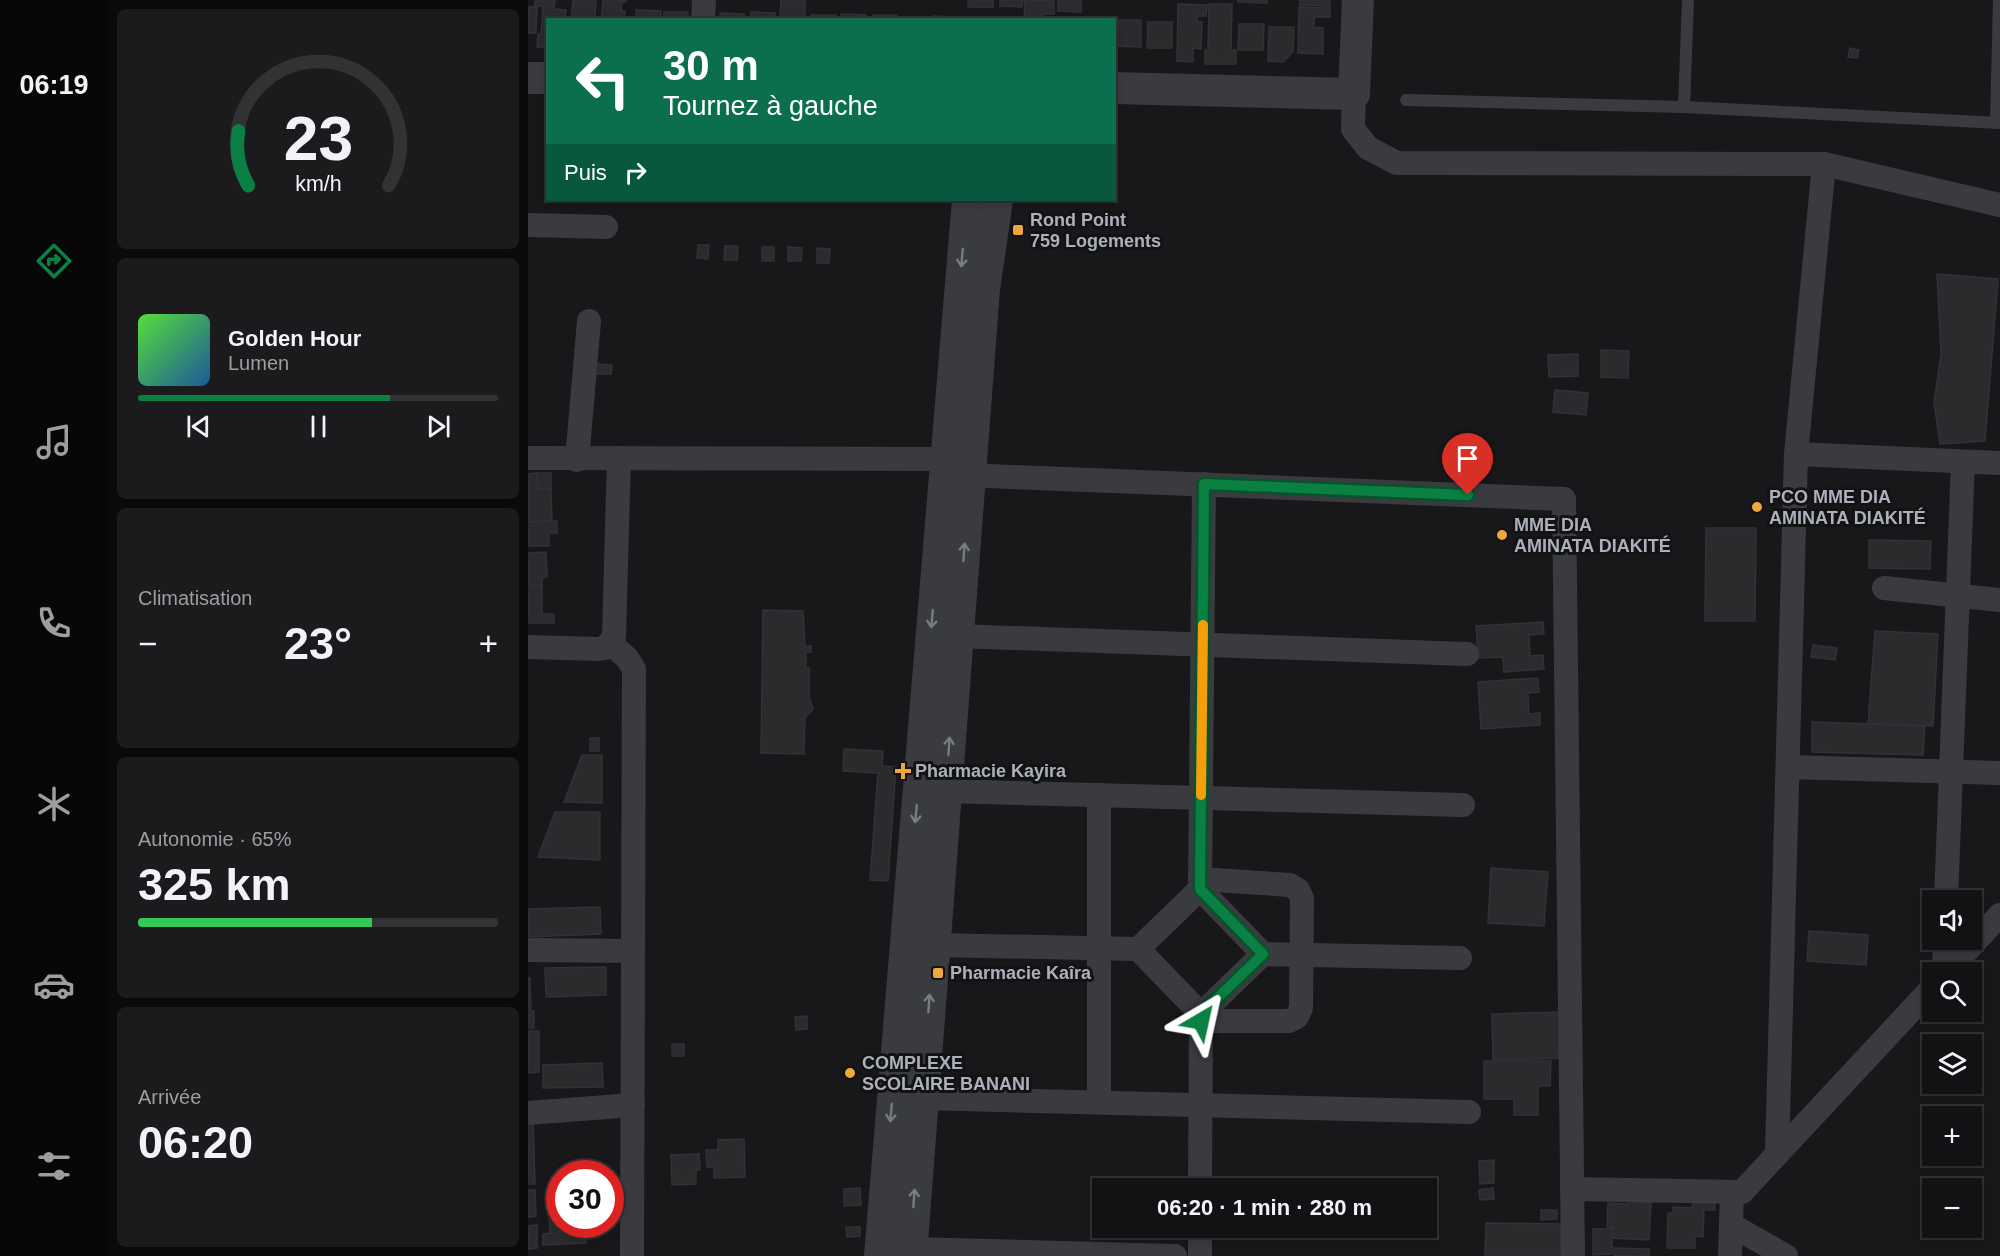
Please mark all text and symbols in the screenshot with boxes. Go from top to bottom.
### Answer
icon: left [564,42,642,120]
text: 30 m [663,42,759,89]
text: 06:19 [19,70,89,100]
text: Tournez à gauche [663,91,878,121]
text: 23 [283,104,353,173]
icon: right [619,156,652,189]
text: Puis [564,160,607,185]
text: km/h [295,173,341,197]
place label: Rond Point 759 Logements [1030,210,1161,251]
marker: Rond Point 759 Logements [1011,223,1025,237]
icon: directions [33,240,75,282]
one-way arrow [956,247,967,267]
text: Golden Hour [228,326,361,351]
text: Lumen [228,352,289,374]
icon: previous [182,410,215,443]
icon: pause [302,410,335,443]
icon: next [422,410,455,443]
icon: music [33,421,75,463]
pin [1442,433,1493,495]
icon: arrive [1451,442,1484,475]
place label: PCO MME DIA AMINATA DIAKITÉ [1769,487,1926,528]
marker: PCO MME DIA AMINATA DIAKITÉ [1750,500,1764,514]
place label: MME DIA AMINATA DIAKITÉ [1514,515,1671,556]
marker: MME DIA AMINATA DIAKITÉ [1495,528,1509,542]
one-way arrow [959,542,970,562]
text: Climatisation [138,587,252,609]
icon: phone [33,602,75,644]
one-way arrow [926,609,937,629]
text: 23° [284,618,352,669]
text: − [138,625,157,662]
text: + [479,625,498,662]
one-way arrow [944,736,955,756]
place label: Pharmacie Kayira [915,761,1067,781]
marker: Pharmacie Kayira [896,764,910,778]
icon: climate [33,783,75,825]
one-way arrow [910,803,921,823]
text: Autonomie · 65% [138,828,291,850]
text: 325 km [138,859,291,910]
map controls [1922,890,1982,1238]
button: sound [1922,890,1982,950]
button: search [1922,962,1982,1022]
place label: Pharmacie Kaîra [950,963,1092,983]
icon: car [33,964,75,1006]
marker: Pharmacie Kaîra [931,966,945,980]
position arrow [1169,989,1233,1053]
one-way arrow [924,994,935,1014]
button: layers [1922,1034,1982,1094]
place label: COMPLEXE SCOLAIRE BANANI [862,1053,1030,1094]
marker: COMPLEXE SCOLAIRE BANANI [843,1066,857,1080]
text: Arrivée [138,1086,201,1108]
one-way arrow [885,1102,896,1122]
button: + [1922,1106,1982,1166]
text: 06:20 [138,1117,253,1168]
icon: filters [33,1145,75,1187]
speed limit sign: 30 [546,1160,624,1238]
button: − [1922,1178,1982,1238]
one-way arrow [909,1188,920,1208]
text: 06:20 · 1 min · 280 m [1157,1195,1372,1220]

